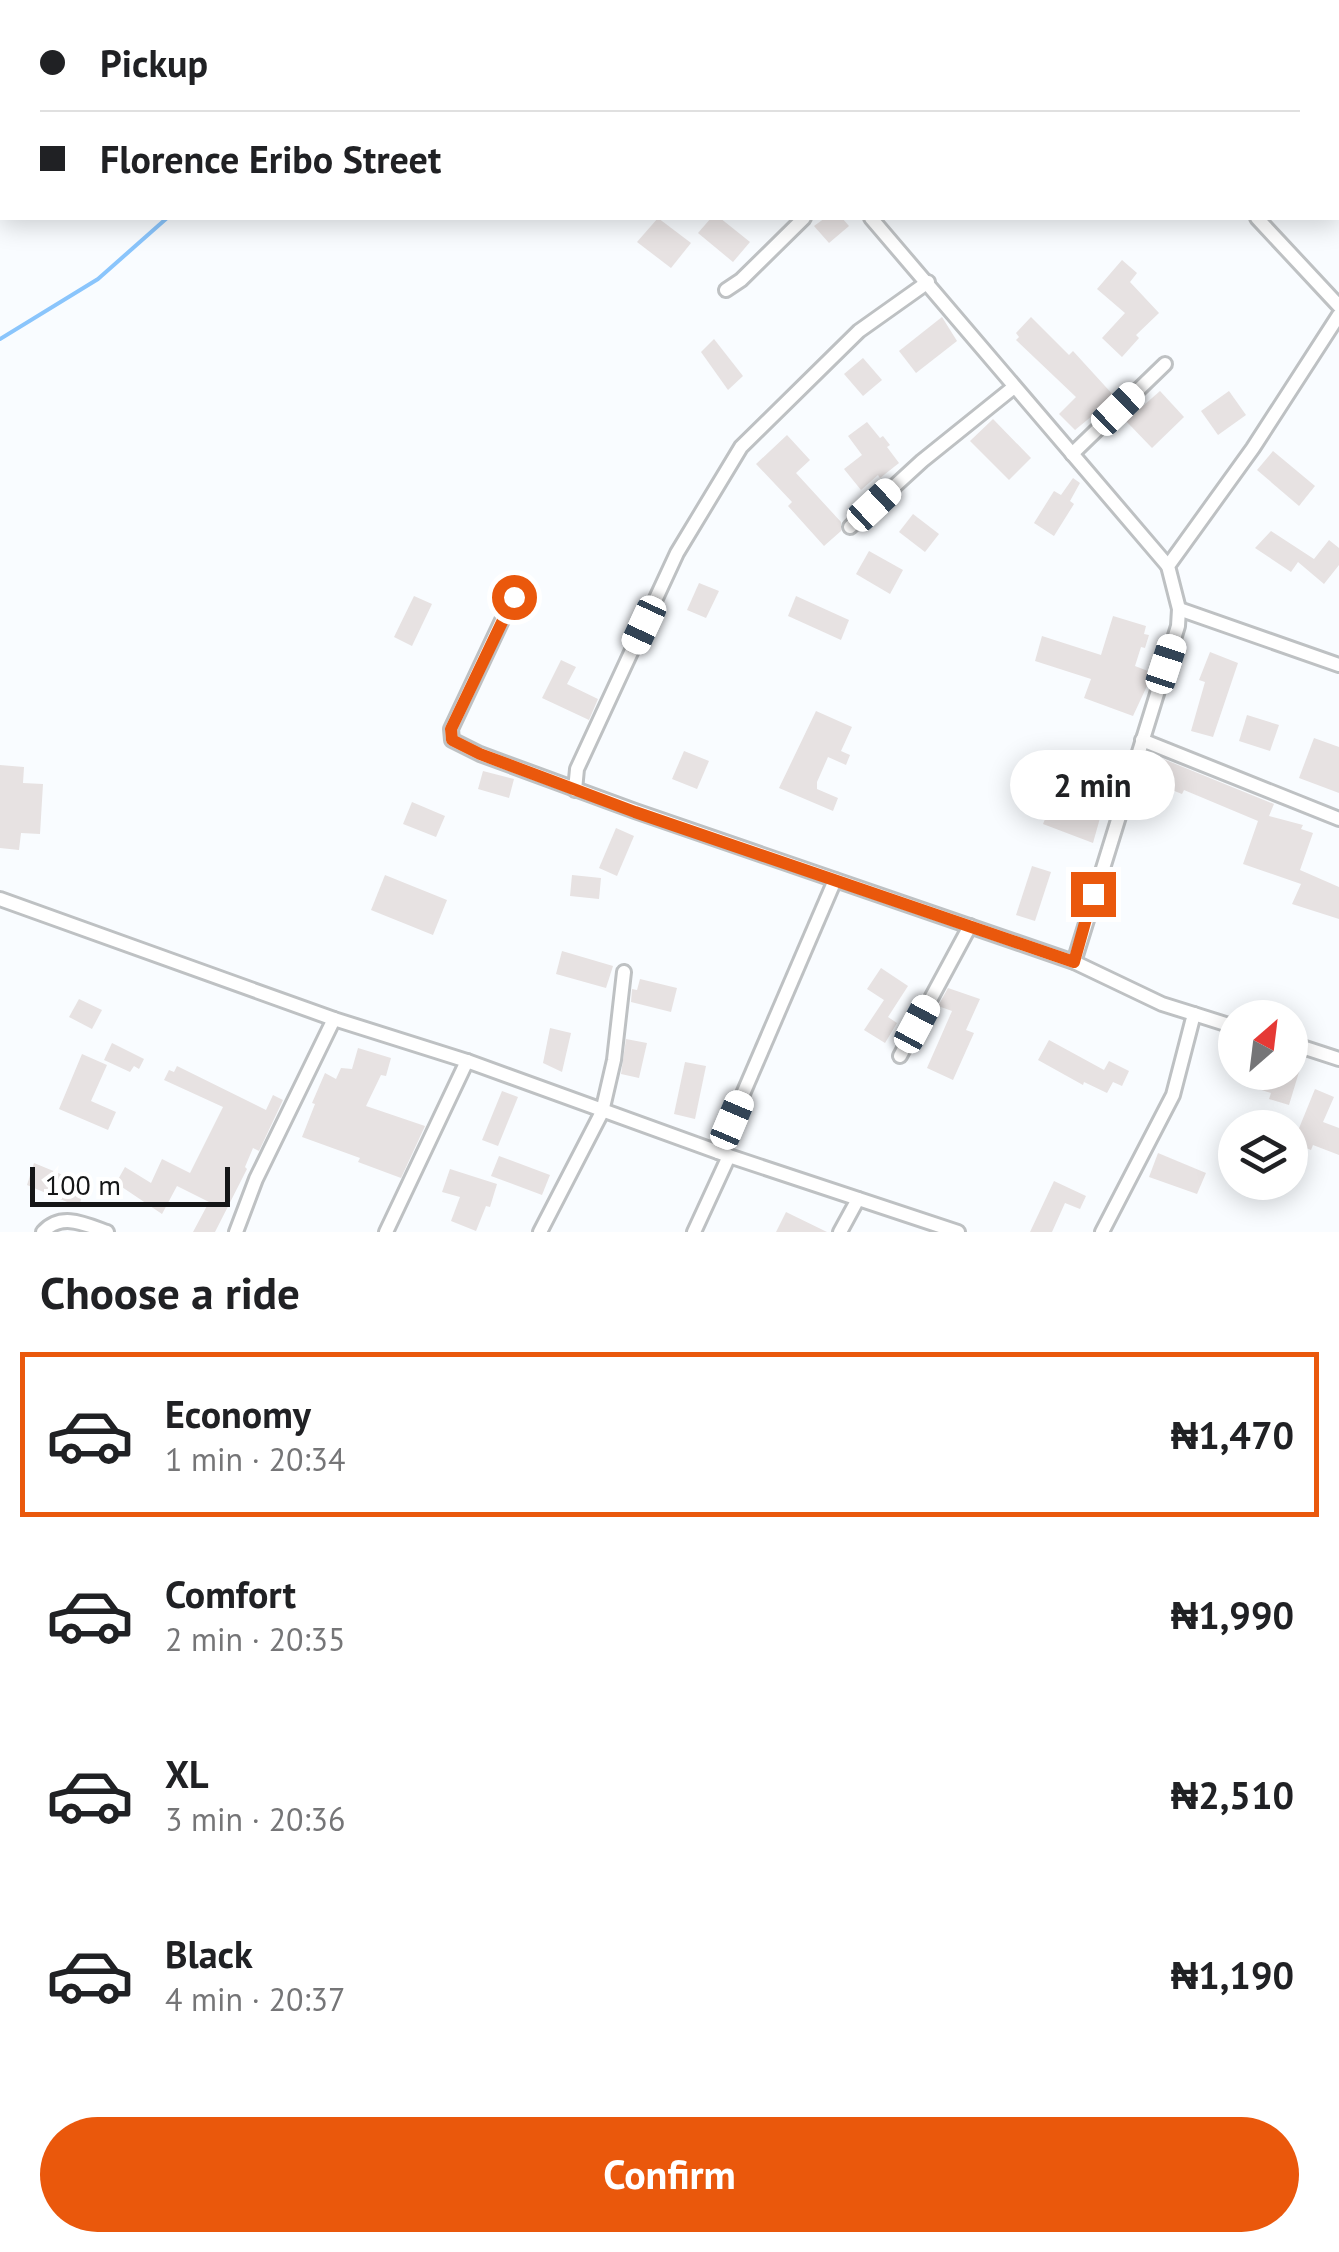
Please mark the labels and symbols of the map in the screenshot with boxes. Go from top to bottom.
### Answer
car [1086,377,1150,441]
car [842,474,906,536]
route start [492,575,537,620]
car [618,591,670,659]
car [1142,631,1190,697]
callout: 2 min [1010,749,1176,819]
route end [1071,872,1116,917]
car [890,990,944,1058]
north arrow [1218,1000,1308,1090]
car [706,1087,758,1153]
scale bar [30,1162,230,1206]

